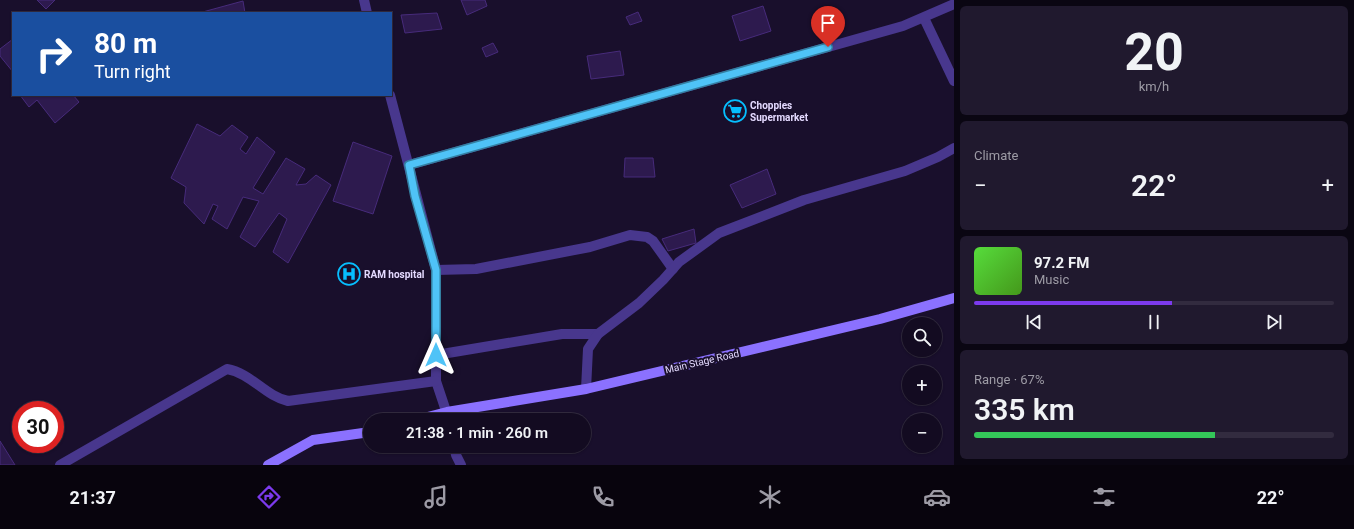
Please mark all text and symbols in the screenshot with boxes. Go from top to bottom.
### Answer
pin [811,6,845,47]
icon: arrive [817,12,839,34]
text: 20 [1124,22,1184,83]
text: 80 m [94,27,157,60]
icon: right [28,28,80,80]
text: Turn right [94,61,171,82]
text: km/h [1139,79,1169,94]
supermarket icon: Choppies Supermarket [722,98,748,124]
place label: Choppies Supermarket [750,100,809,123]
text: Climate [974,148,1018,163]
text: 22° [1131,168,1177,203]
text: − [974,173,987,198]
text: + [1322,173,1334,198]
text: 97.2 FM [1034,254,1089,272]
hospital icon: RAM hospital [336,261,362,287]
place label: RAM hospital [364,269,425,280]
text: Music [1034,272,1069,287]
icon: previous [1023,311,1045,333]
icon: pause [1143,311,1165,333]
icon: next [1263,311,1285,333]
map controls [902,317,942,453]
button: search [902,317,942,357]
position arrow [415,334,457,376]
street label: Main Stage Road [664,348,740,375]
button: + [902,365,942,405]
text: Range · 67% [974,372,1044,387]
text: 335 km [974,392,1075,427]
speed limit sign: 30 [12,401,64,453]
button: − [902,413,942,453]
text: 21:38 · 1 min · 260 m [406,424,548,442]
icon: directions [255,483,283,511]
icon: music [422,483,450,511]
icon: phone [589,483,617,511]
icon: climate [756,483,784,511]
icon: car [923,483,951,511]
icon: filters [1090,483,1118,511]
text: 21:37 [69,487,116,508]
text: 22° [1257,487,1284,508]

